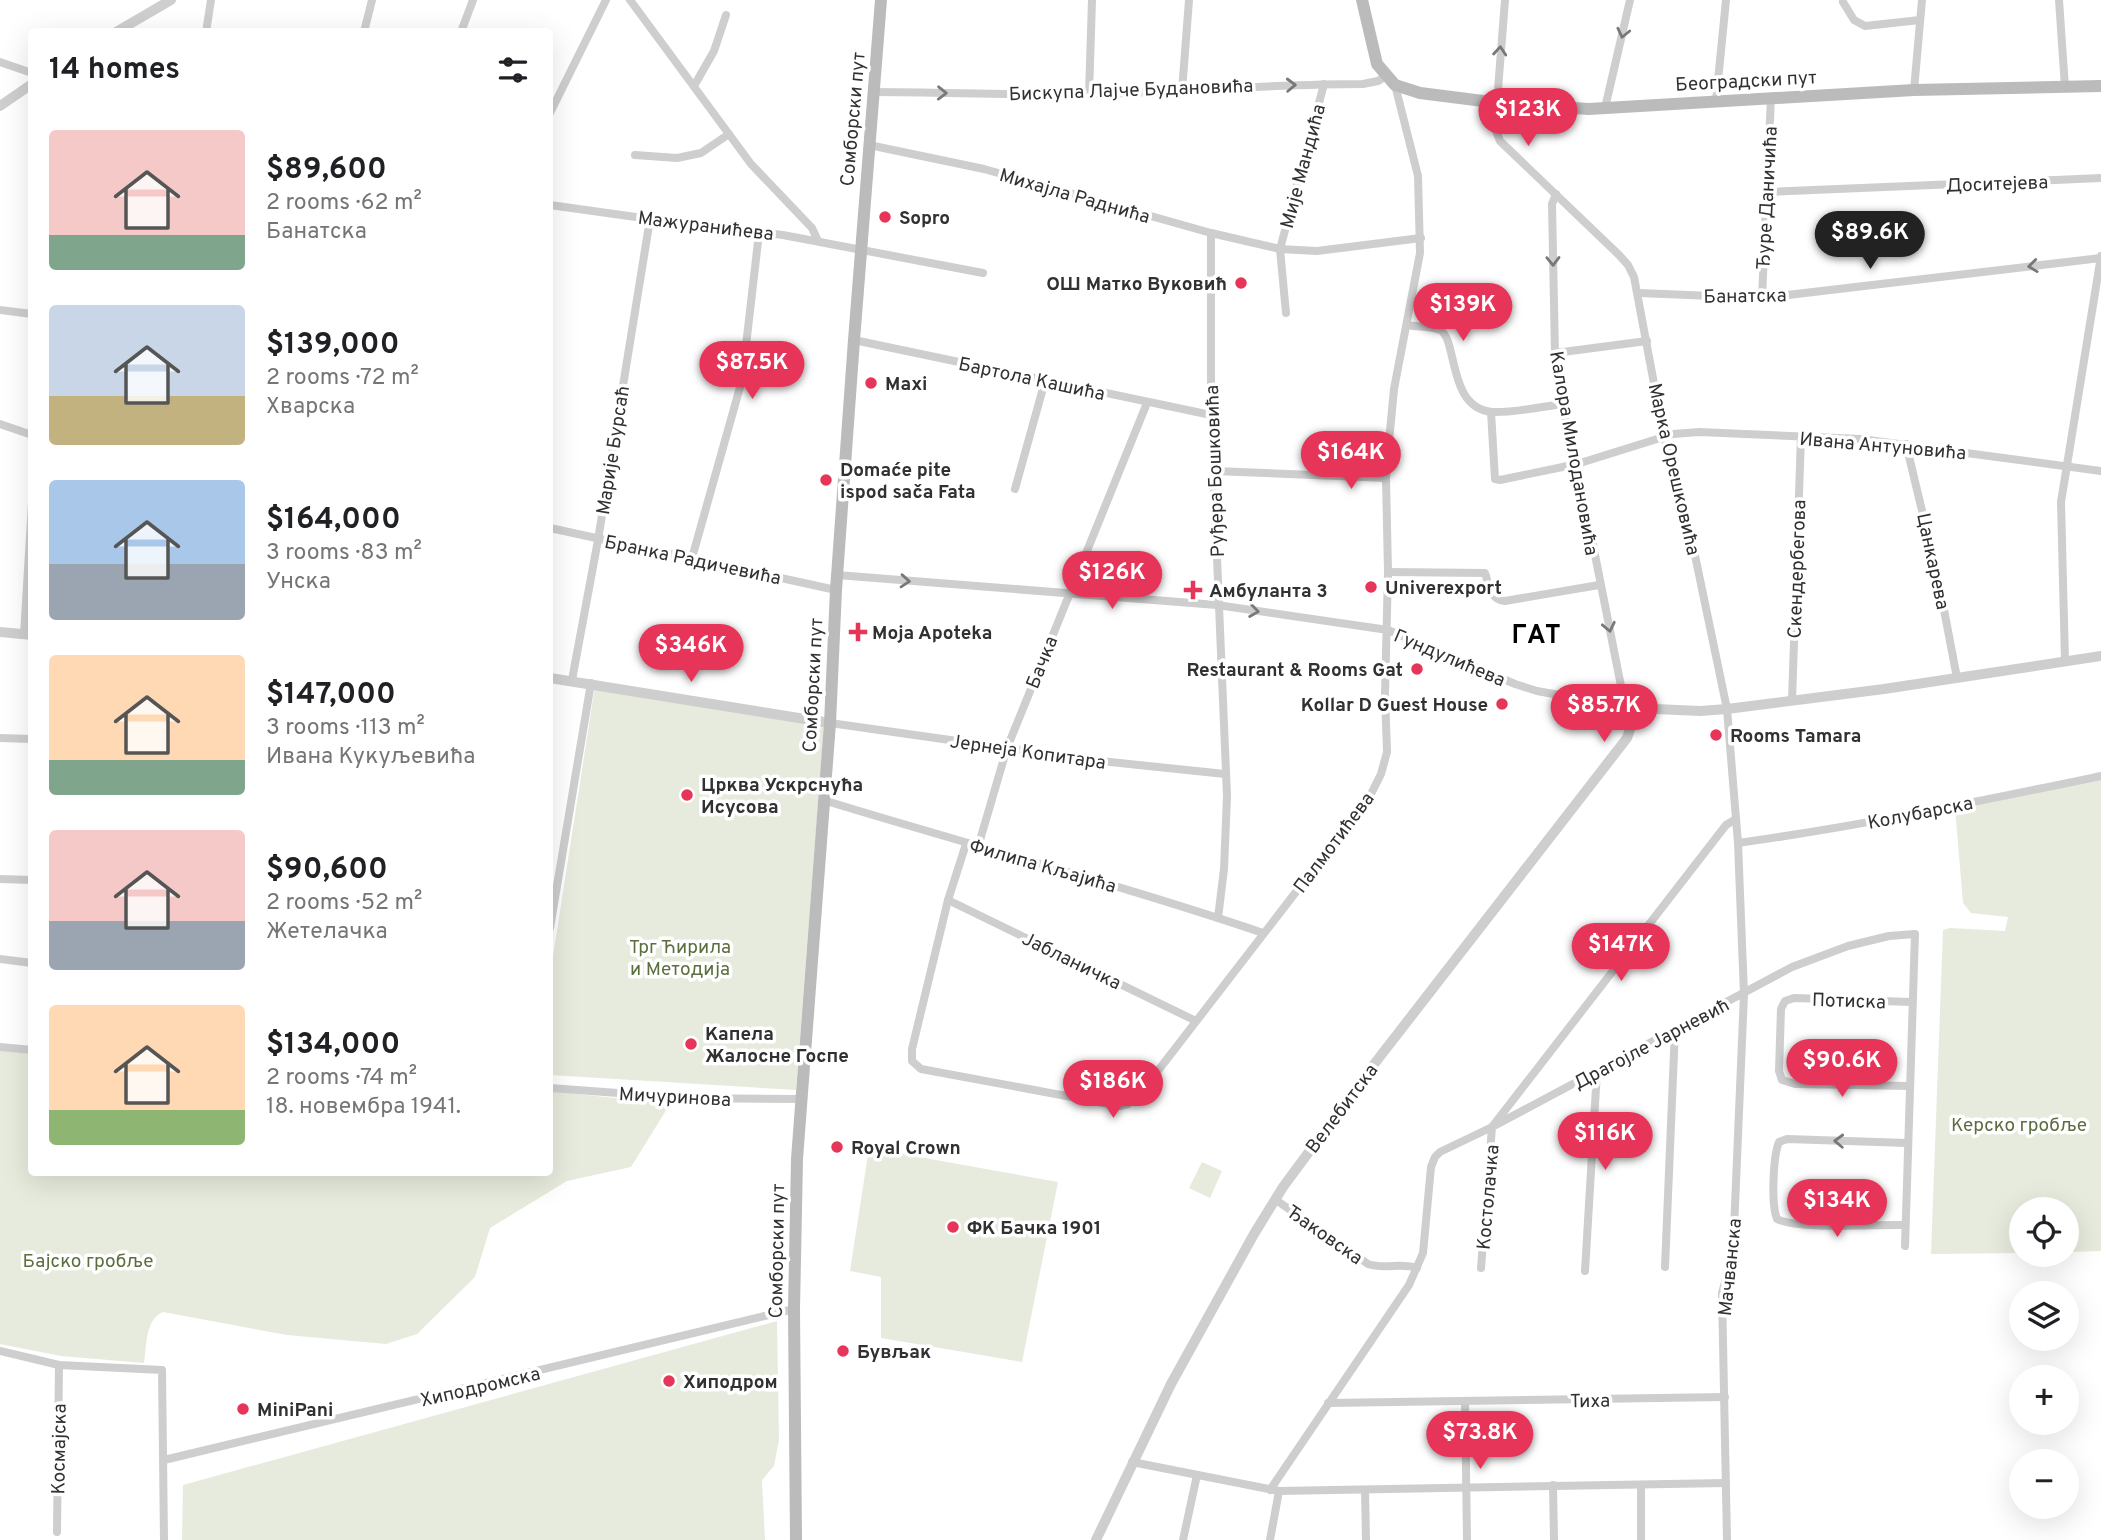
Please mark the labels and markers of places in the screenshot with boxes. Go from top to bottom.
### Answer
pin: $123K [1479,88,1577,148]
place label: Sopro [899,207,950,231]
marker: Sopro [877,209,893,225]
pin: $89.6K [1813,212,1927,271]
place label: ОШ Матко Вуковић [1046,273,1227,297]
marker: ОШ Матко Вуковић [1233,275,1249,291]
pin: $139K [1414,284,1512,343]
pin: $87.5K [695,342,809,401]
place label: Maxi [885,373,927,397]
marker: Maxi [863,375,879,391]
pin: $164K [1302,432,1400,491]
place label: Domaće pite ispod sača Fata [840,459,976,505]
marker: Domaće pite ispod sača Fata [818,472,834,488]
pin: $126K [1063,552,1161,611]
place label: Univerexport [1385,577,1502,601]
marker: Univerexport [1363,579,1379,595]
marker: Амбуланта 3 [1183,580,1203,600]
place label: Амбуланта 3 [1209,580,1328,604]
place label: Moja Apoteka [872,622,992,646]
pin: $346K [642,624,740,684]
marker: Moja Apoteka [850,624,866,640]
place label: Restaurant & Rooms Gat [1187,659,1403,683]
marker: Restaurant & Rooms Gat [1409,661,1425,677]
pin: $85.7K [1547,684,1661,744]
place label: Kollar D Guest House [1301,694,1488,718]
marker: Kollar D Guest House [1494,696,1510,712]
place label: Rooms Tamara [1730,725,1861,749]
marker: Rooms Tamara [1708,727,1724,743]
place label: Црква Ускрснућа Исусова [701,774,863,820]
marker: Црква Ускрснућа Исусова [679,787,695,803]
pin: $147K [1572,923,1670,983]
place label: Капела Жалосне Госпе [705,1023,849,1069]
marker: Капела Жалосне Госпе [683,1036,699,1052]
pin: $90.6K [1785,1040,1899,1099]
pin: $186K [1064,1060,1162,1120]
pin: $116K [1556,1112,1654,1172]
place label: Royal Crown [851,1137,961,1161]
marker: Royal Crown [829,1139,845,1155]
pin: $134K [1788,1180,1886,1239]
place label: ФК Бачка 1901 [967,1217,1101,1241]
marker: ФК Бачка 1901 [945,1219,961,1235]
place label: Бувљак [857,1341,931,1365]
marker: Бувљак [835,1343,851,1359]
place label: Хиподром [683,1371,778,1395]
marker: Хиподром [661,1373,677,1389]
place label: MiniPani [257,1399,333,1423]
marker: MiniPani [235,1401,251,1417]
pin: $73.8K [1423,1412,1537,1471]

